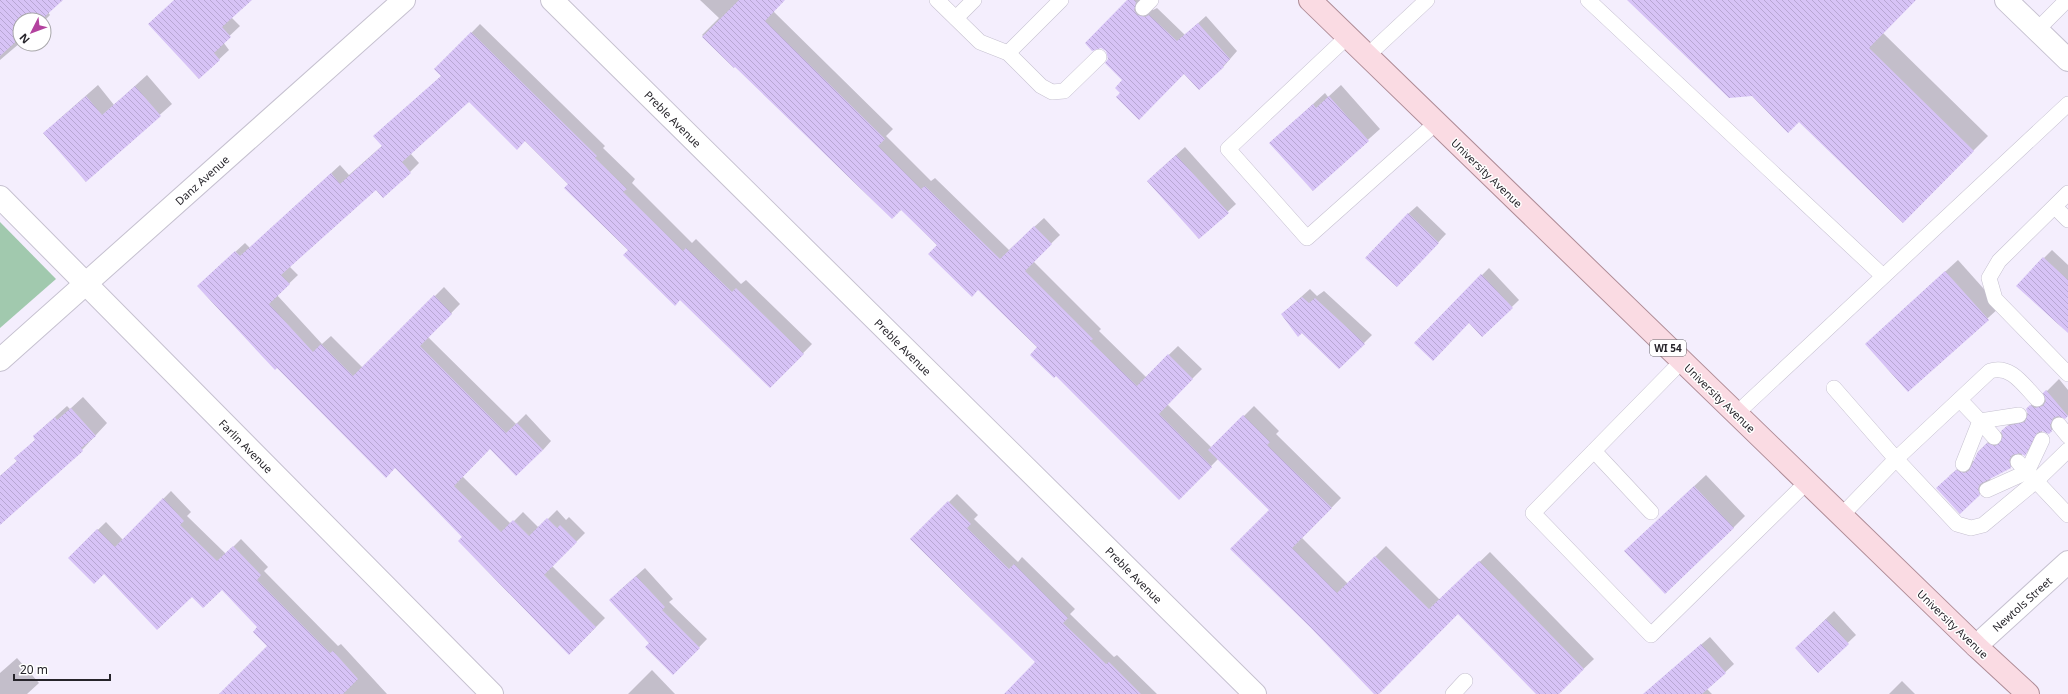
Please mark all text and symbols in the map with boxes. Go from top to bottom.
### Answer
north arrow [12,12,52,52]
text: N [16,31,33,47]
street label: Preble Avenue [641,87,705,151]
street label: University Avenue [1448,135,1526,211]
street label: Danz Avenue [172,152,232,208]
street label: Preble Avenue [871,315,935,379]
road number: WI 54 [1650,340,1686,356]
street label: University Avenue [1681,360,1759,436]
street label: Farlin Avenue [216,416,276,476]
street label: Preble Avenue [1102,543,1166,607]
street label: Newtols Street [1989,573,2055,635]
street label: University Avenue [1914,586,1992,662]
scale bar [14,656,110,682]
text: 20 m [20,661,48,678]

